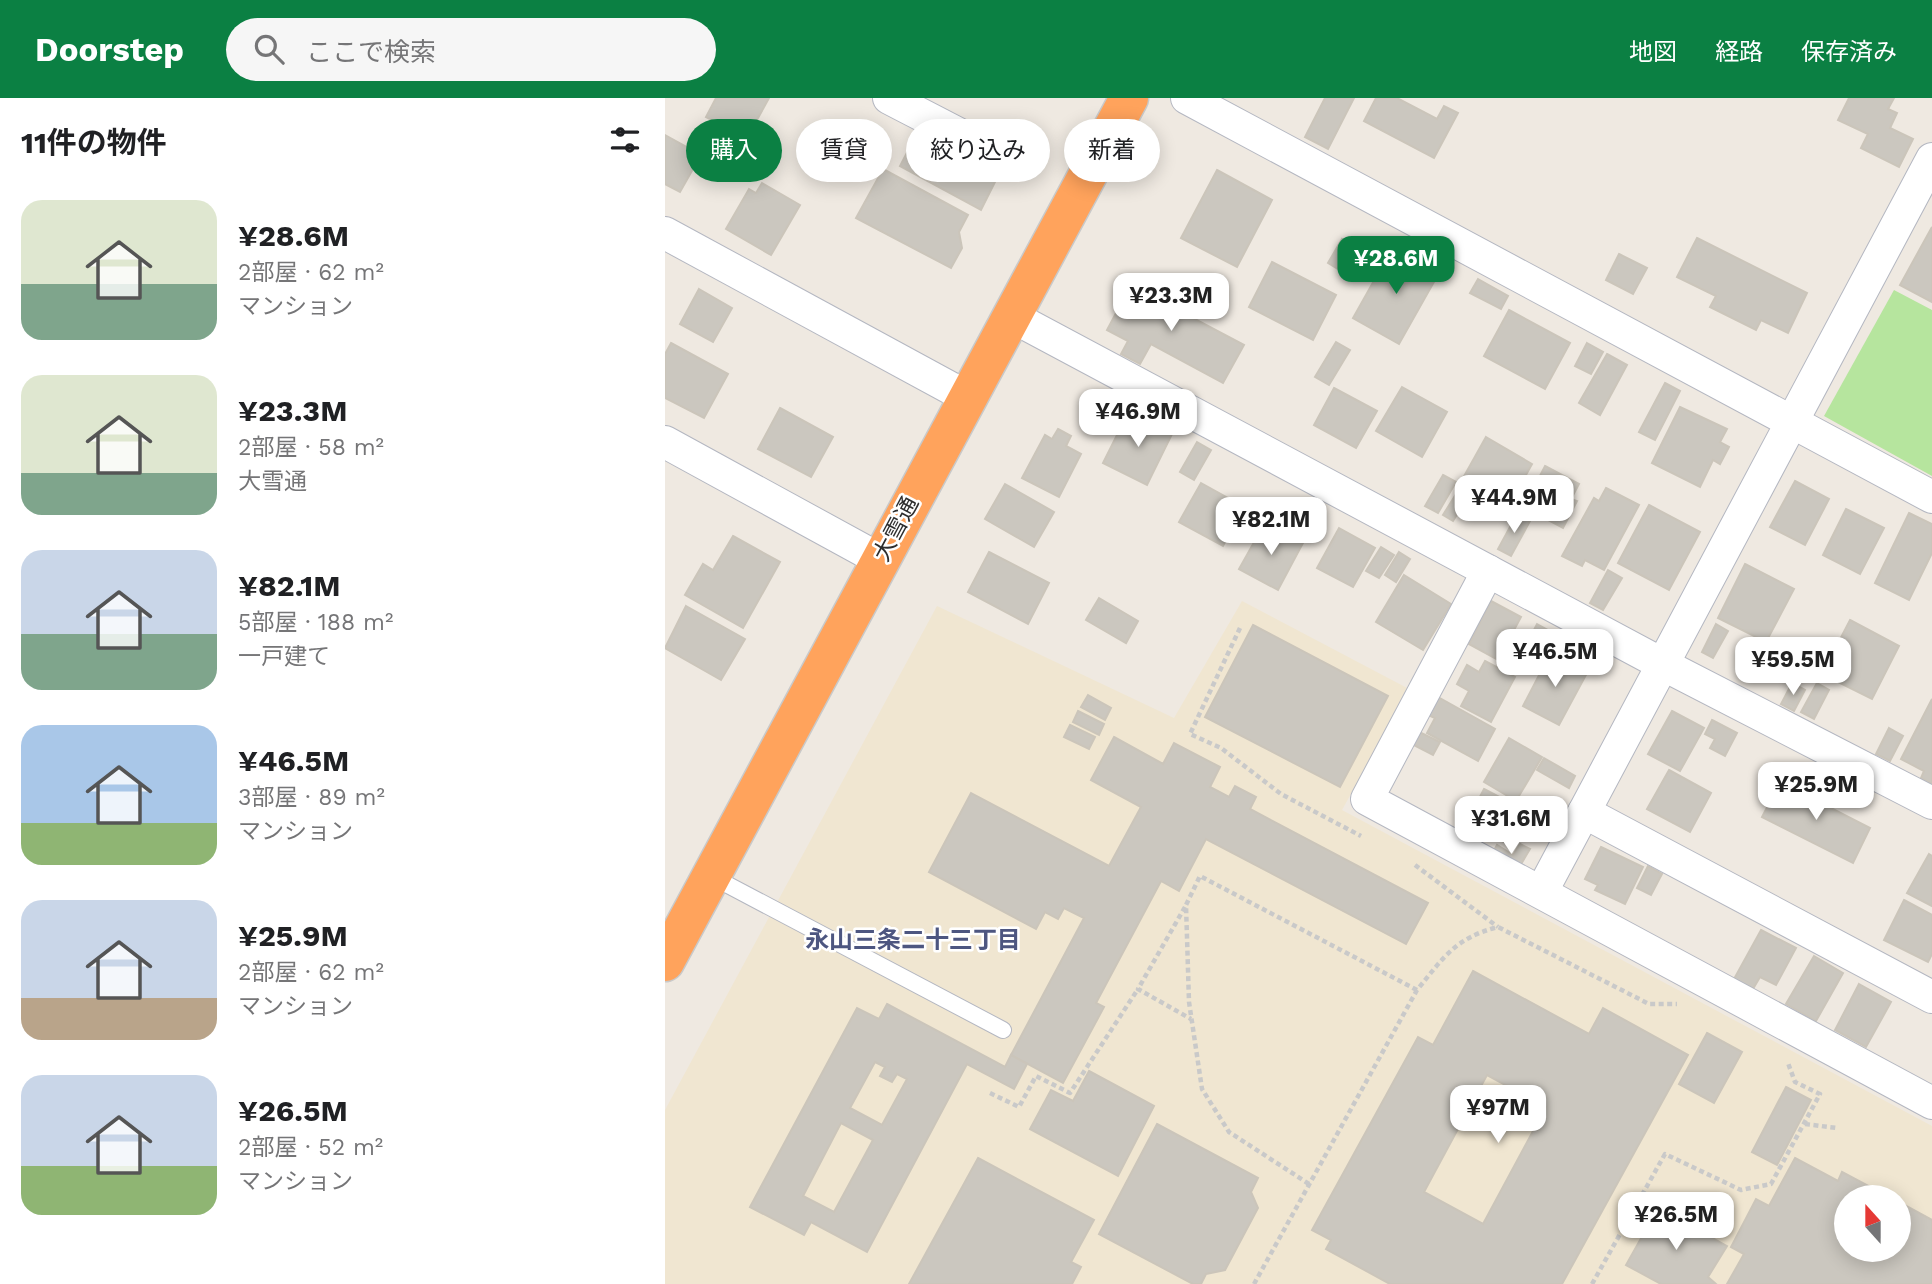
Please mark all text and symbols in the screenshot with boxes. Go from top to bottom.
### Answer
search box [226,18,716,81]
text: Doorstep [35,30,184,69]
icon: search [250,30,288,68]
text: ここで検索 [306,37,436,67]
text: 地図 [1629,38,1677,66]
text: 経路 [1715,38,1763,66]
text: 保存済み [1801,38,1897,66]
chip: 購入 [686,119,782,182]
chip: 賃貸 [796,119,892,182]
chip: 絞り込み [906,119,1050,182]
chip: 新着 [1064,119,1160,182]
icon: filters [606,121,644,159]
text: 11件の物件 [21,125,167,160]
text: ¥28.6M [238,218,349,253]
icon: home [77,228,161,312]
pin: ¥28.6M [1339,236,1453,296]
text: ¥28.6M [1353,245,1439,272]
text: 2部屋 · 62 m² [238,259,384,286]
pin: ¥23.3M [1114,274,1228,333]
text: ¥23.3M [1129,282,1213,309]
text: マンション [238,293,353,320]
pin: ¥46.9M [1081,390,1195,449]
text: ¥23.3M [238,393,347,428]
text: ¥46.9M [1095,398,1181,425]
icon: home [77,403,161,487]
text: 2部屋 · 58 m² [238,434,384,461]
text: 大雪通 [238,468,307,495]
pin: ¥44.9M [1457,476,1571,535]
text: ¥44.9M [1471,484,1557,511]
street label: 大雪通 [868,492,924,566]
pin: ¥82.1M [1214,498,1328,557]
text: ¥82.1M [1232,506,1310,533]
text: ¥82.1M [238,568,341,603]
icon: home [77,578,161,662]
text: 5部屋 · 188 m² [238,609,393,636]
pin: ¥46.5M [1498,630,1612,689]
text: ¥46.5M [1512,638,1598,665]
pin: ¥59.5M [1736,638,1850,697]
text: 一戸建て [238,643,330,670]
text: ¥59.5M [1751,646,1835,673]
text: ¥46.5M [238,743,349,778]
icon: home [77,753,161,837]
pin: ¥25.9M [1759,762,1873,822]
text: ¥25.9M [1774,771,1858,798]
text: 3部屋 · 89 m² [238,784,385,811]
pin: ¥31.6M [1454,796,1568,856]
text: ¥31.6M [1471,805,1551,832]
text: マンション [238,818,353,845]
text: ¥25.9M [238,918,348,953]
district label: 永山三条二十三丁目 [805,926,1021,954]
icon: home [77,928,161,1012]
text: 2部屋 · 62 m² [238,959,384,986]
text: マンション [238,993,353,1020]
pin: ¥97M [1457,1086,1539,1145]
text: ¥26.5M [238,1093,348,1128]
text: ¥97M [1466,1094,1530,1121]
icon: home [77,1103,161,1187]
text: 2部屋 · 52 m² [238,1134,383,1161]
text: マンション [238,1168,353,1195]
north arrow [1834,1185,1911,1262]
map controls [1834,1185,1911,1262]
pin: ¥26.5M [1619,1192,1733,1252]
text: ¥26.5M [1634,1201,1718,1228]

